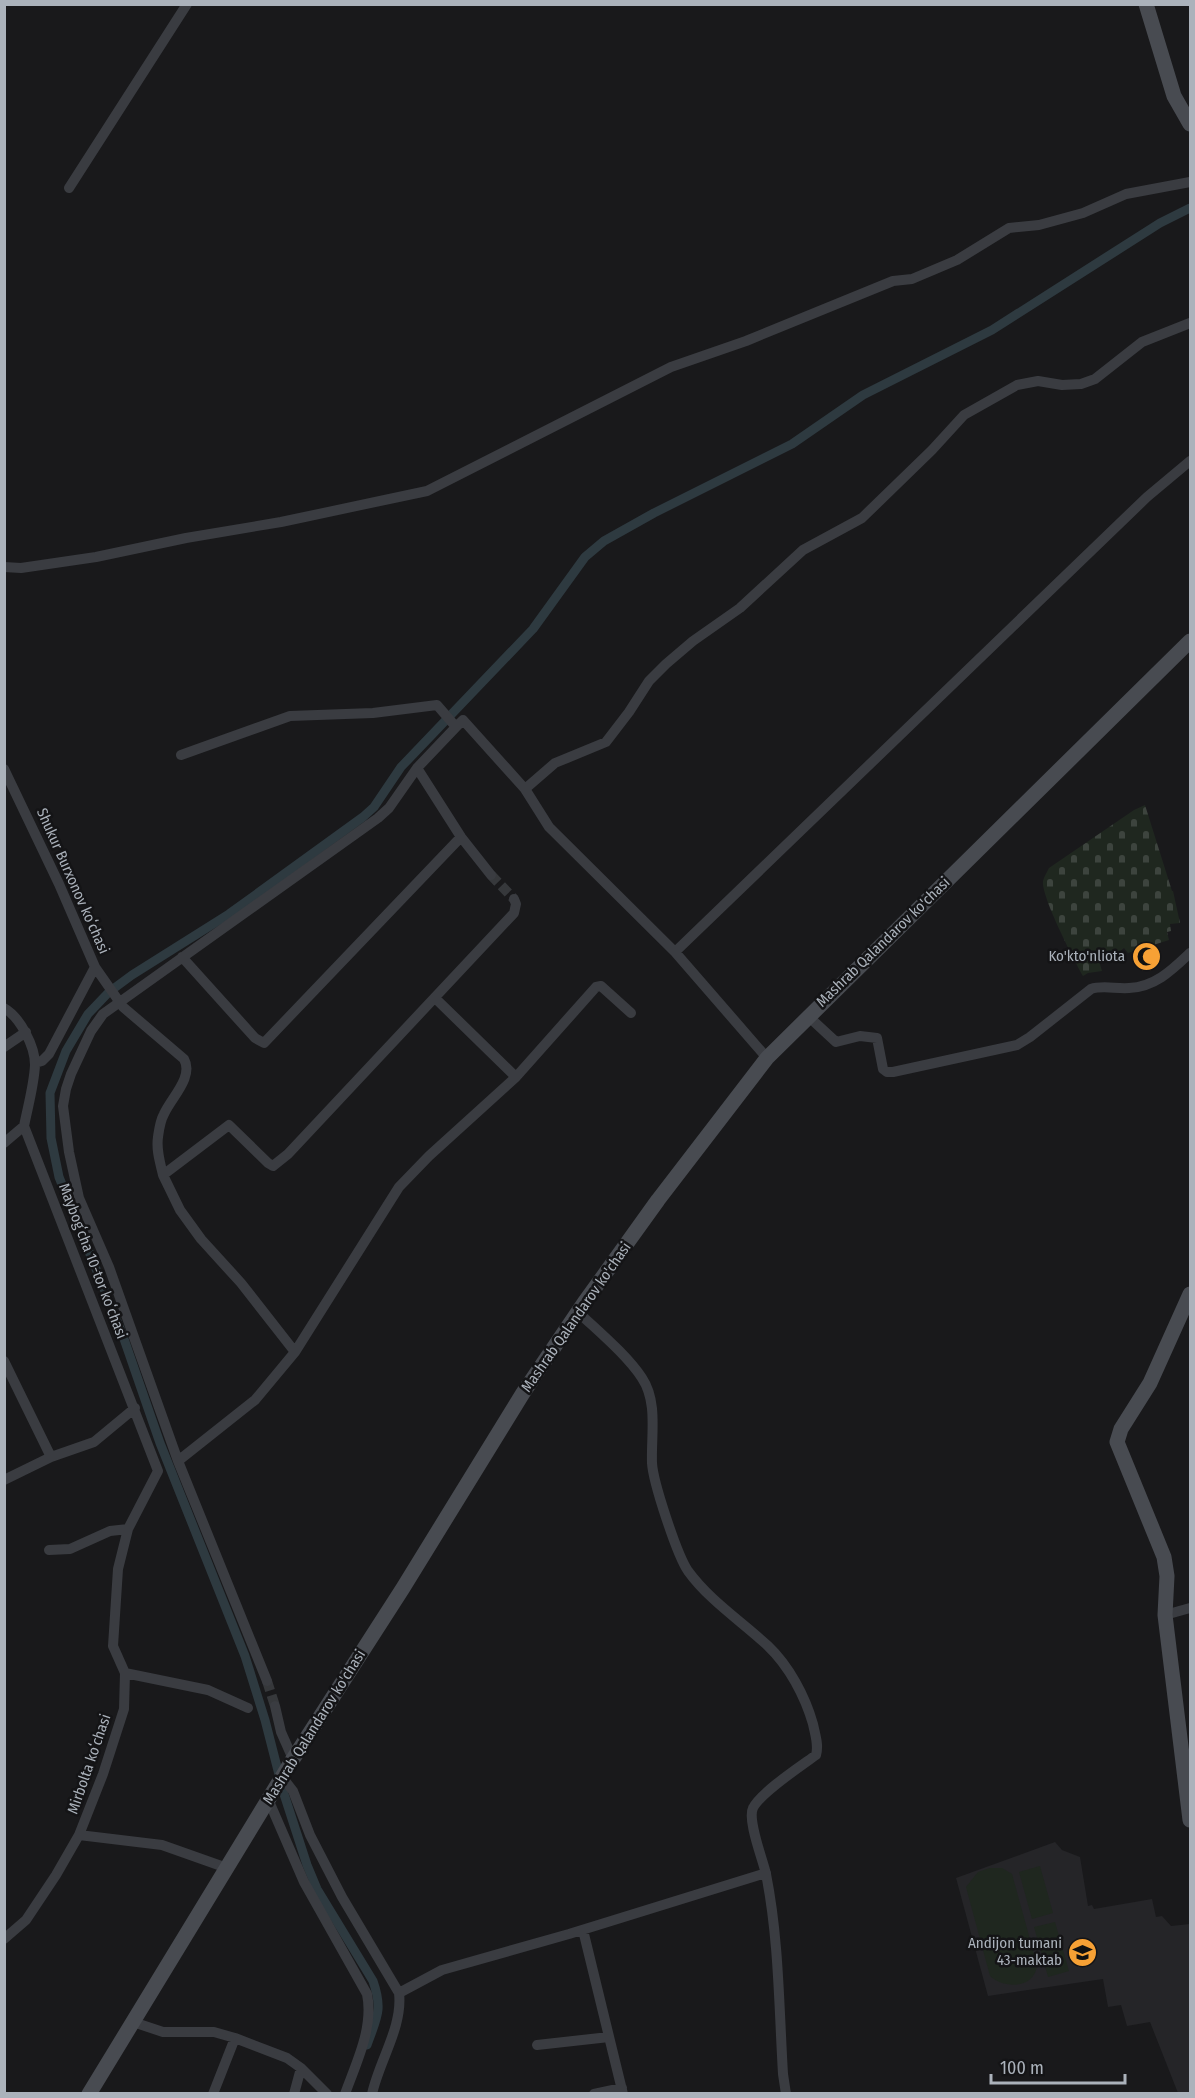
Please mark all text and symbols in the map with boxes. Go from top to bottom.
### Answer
street label: Shukur Burxonov koʻchasi [33,805,113,957]
street label: Mashrab Qalandarov ko'chasi [812,873,954,1011]
mosque icon: Ko'kto'nliota [1130,940,1162,972]
place label: Ko'kto'nliota [1048,947,1125,965]
street label: Maybogʻcha 10-tor koʻchasi [55,1181,131,1341]
street label: Mashrab Qalandarov ko'chasi [517,1239,635,1395]
street label: Mashrab Qalandarov ko'chasi [259,1646,369,1808]
street label: Mirbolta koʻchasi [63,1712,115,1816]
place label: Andijon tumani 43-maktab [968,1934,1062,1969]
school or university icon: Andijon tumani 43-maktab [1067,1936,1099,1968]
scale bar [991,2047,1124,2085]
text: 100 m [1000,2057,1044,2079]

